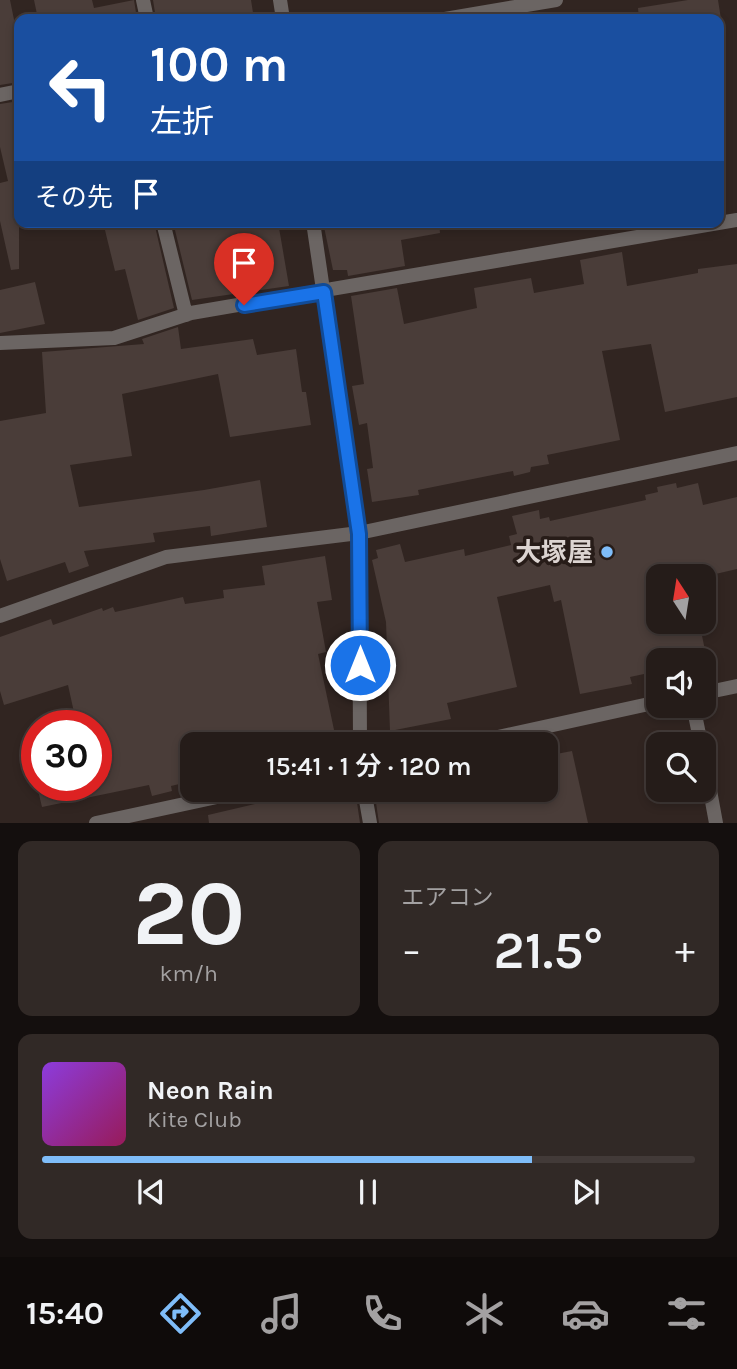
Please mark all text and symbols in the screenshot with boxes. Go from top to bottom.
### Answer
text: 100 m [150,36,288,93]
icon: left [35,42,126,133]
text: 左折 [150,103,214,140]
icon: arrive [127,175,165,213]
text: その先 [35,182,113,213]
pin [214,233,274,305]
icon: arrive [225,244,263,282]
place label: 大塚屋 [515,537,593,568]
marker: 大塚屋 [599,544,615,560]
north arrow [646,564,716,634]
map controls [646,564,716,802]
position arrow [323,628,397,702]
button: sound [646,648,716,718]
speed limit sign: 30 [21,710,112,801]
button: search [646,732,716,802]
text: 15:41 · 1 分 · 120 m [266,751,472,782]
text: 20 [132,861,245,967]
text: エアコン [402,884,494,911]
text: 21.5° [494,920,603,981]
text: − [402,928,421,973]
text: + [675,928,695,973]
text: km/h [160,960,218,987]
text: Neon Rain [147,1075,274,1106]
text: Kite Club [147,1106,242,1133]
icon: previous [132,1173,170,1211]
icon: pause [349,1173,387,1211]
icon: next [567,1173,605,1211]
icon: directions [156,1289,205,1338]
icon: music [257,1289,306,1338]
icon: phone [358,1289,407,1338]
icon: climate [460,1289,509,1338]
icon: car [561,1289,610,1338]
icon: filters [662,1289,711,1338]
text: 15:40 [26,1295,104,1332]

